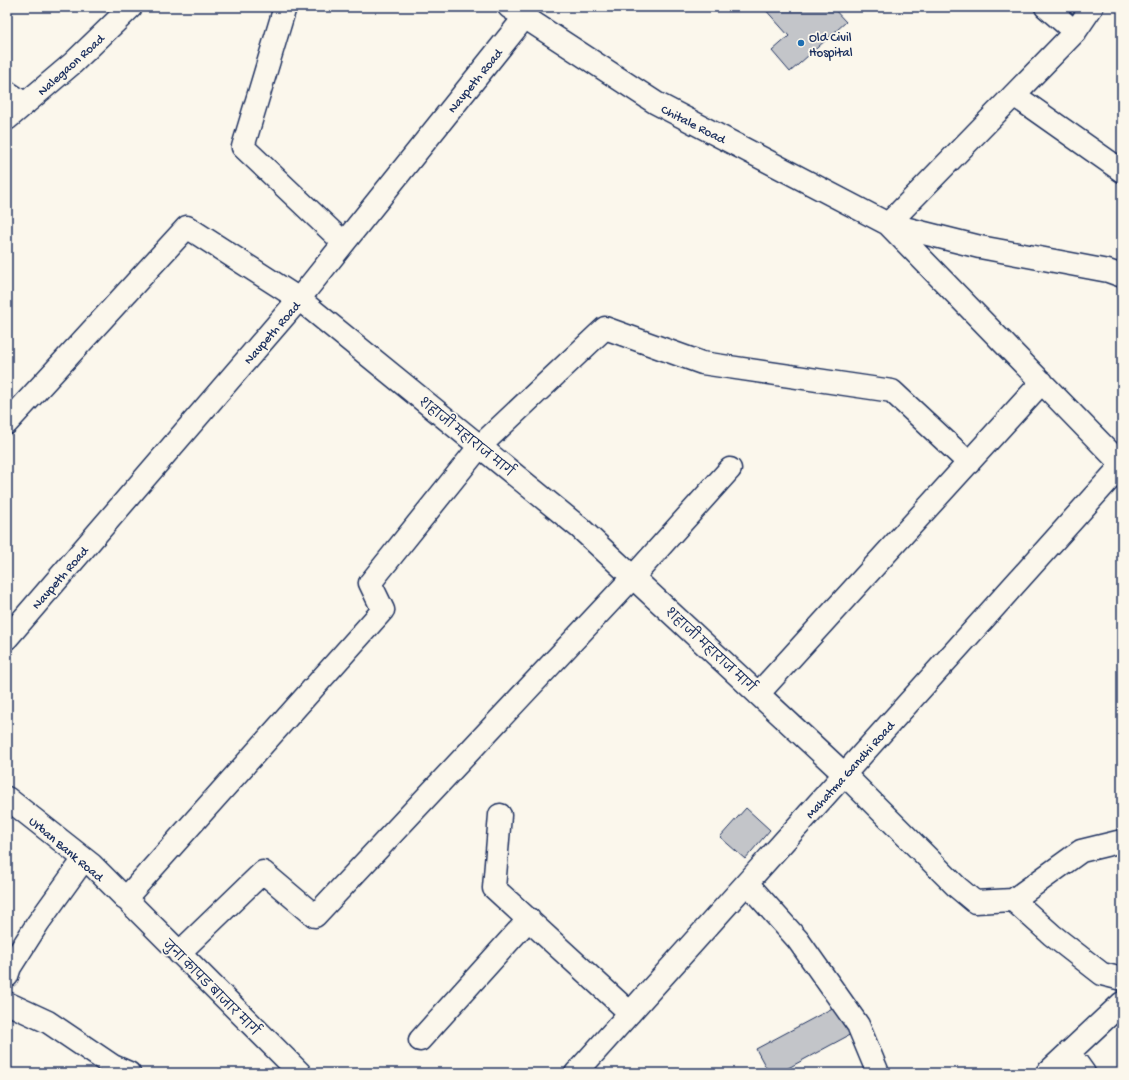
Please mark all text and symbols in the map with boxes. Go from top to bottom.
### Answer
street label: Nalegaon Road [35,31,109,100]
place label: Old Civil Hospital [809,31,853,61]
marker: Old Civil Hospital [796,38,806,48]
street label: Navpeth Road [445,45,507,117]
street label: Chitale Road [658,103,729,149]
street label: Navpeth Road [242,298,305,368]
street label: शहाजी महाराज मार्ग [415,391,520,481]
street label: Navpeth Road [30,543,93,613]
street label: शहाजी महाराज मार्ग [661,602,762,697]
street label: Mahatma Gandhi Road [803,718,899,822]
street label: Urban Bank Road [25,814,107,886]
street label: जुना कापड बाजार मार्ग [157,934,266,1042]

